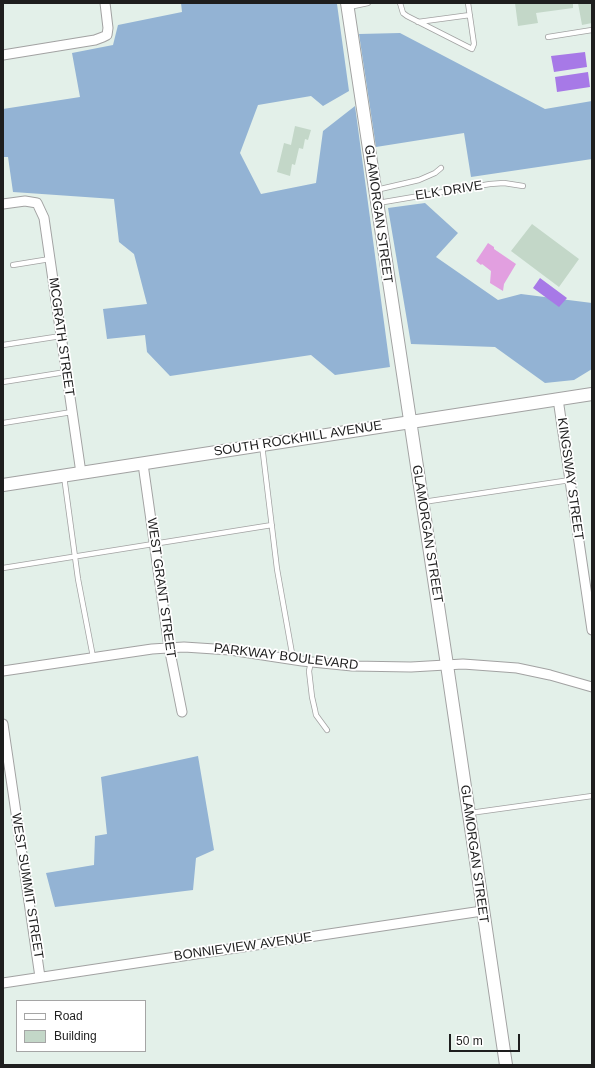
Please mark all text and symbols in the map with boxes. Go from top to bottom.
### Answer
street label: GLAMORGAN STREET [361,144,395,284]
street label: ELK DRIVE [414,178,484,204]
street label: MCGRATH STREET [45,277,77,397]
street label: KINGSWAY STREET [554,417,586,541]
street label: SOUTH ROCKHILL AVENUE [213,418,383,460]
street label: GLAMORGAN STREET [408,464,446,604]
street label: WEST GRANT STREET [143,517,179,659]
street label: PARKWAY BOULEVARD [213,640,359,674]
street label: GLAMORGAN STREET [457,784,491,924]
street label: WEST SUMMIT STREET [8,812,46,960]
street label: BONNIEVIEW AVENUE [173,930,313,964]
legend [16,1000,146,1052]
text: Road [54,1009,83,1023]
scale bar [451,1026,522,1052]
text: Building [54,1029,97,1043]
text: 50 m [456,1034,483,1048]

